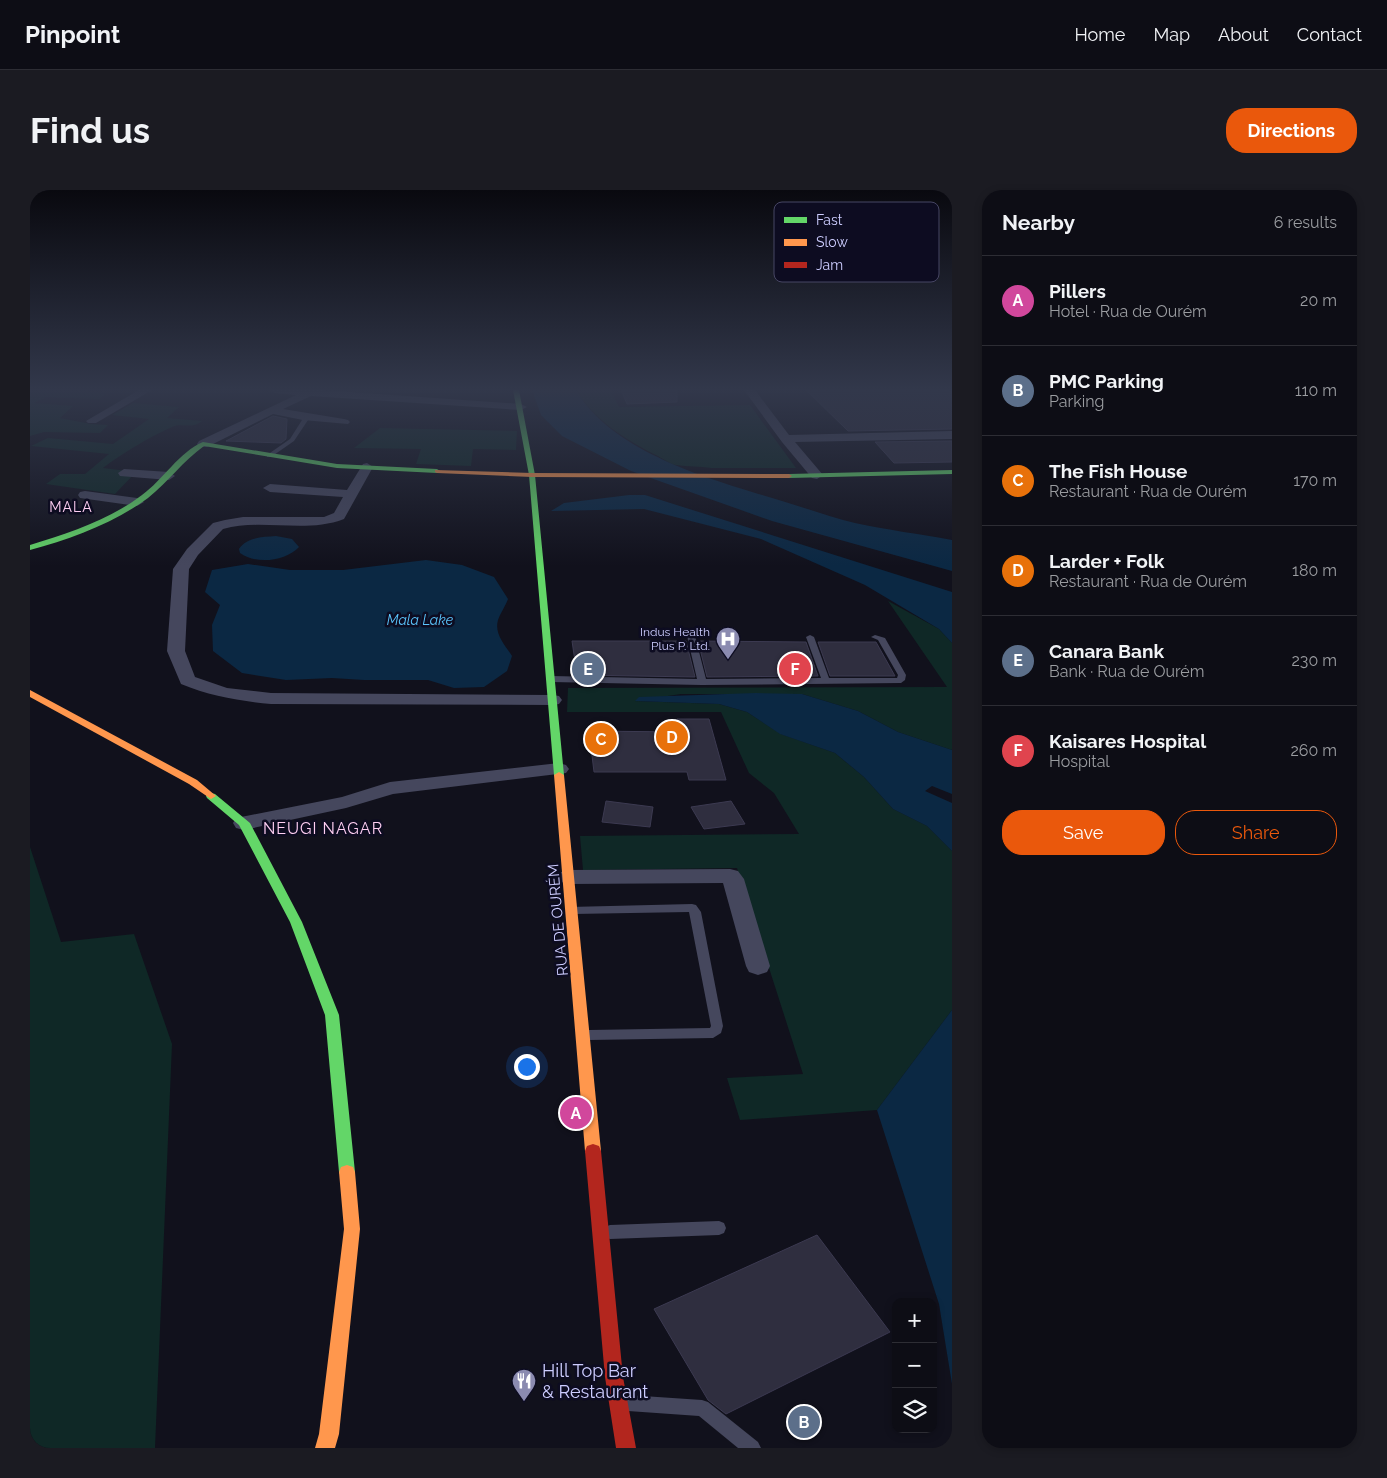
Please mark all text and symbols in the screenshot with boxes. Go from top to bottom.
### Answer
text: Pinpoint [25,20,120,49]
text: Home [1074,24,1125,45]
text: Map [1153,24,1190,45]
text: About [1218,24,1269,45]
text: Contact [1297,24,1362,45]
button: Directions [1226,108,1357,153]
text: Find us [30,110,150,151]
legend [774,202,939,282]
text: Nearby [1002,210,1075,235]
text: Fast [816,212,843,228]
text: 6 results [1274,213,1337,232]
text: Slow [816,234,848,250]
text: Jam [816,257,843,273]
text: Pillers [1049,280,1106,302]
text: A [1013,291,1023,310]
text: 20 m [1300,291,1337,310]
text: Hotel · Rua de Ourém [1049,302,1207,321]
text: PMC Parking [1049,370,1164,392]
text: B [1013,381,1023,400]
text: 110 m [1295,381,1337,400]
text: Parking [1049,392,1104,411]
text: The Fish House [1049,460,1187,482]
text: C [1013,471,1023,490]
text: 170 m [1293,471,1337,490]
text: Restaurant · Rua de Ourém [1049,482,1247,501]
district label: MALA [49,499,93,515]
text: Larder + Folk [1049,550,1164,572]
text: D [1012,561,1024,580]
text: 180 m [1292,561,1337,580]
text: Restaurant · Rua de Ourém [1049,572,1247,591]
water label: Mala Lake [387,612,454,628]
place label: Indus Health Plus P. Ltd. [640,625,710,653]
hospital icon: Indus Health Plus P. Ltd. [715,626,741,660]
text: Canara Bank [1049,640,1164,662]
pin: E [572,650,604,688]
pin: F [779,650,811,688]
text: E [1013,651,1023,670]
text: 230 m [1292,651,1337,670]
text: Bank · Rua de Ourém [1049,662,1204,681]
pin: D [656,718,688,756]
pin: C [585,720,617,758]
text: Kaisares Hospital [1049,730,1206,752]
text: F [1013,741,1023,760]
text: 260 m [1290,741,1337,760]
text: Hospital [1049,752,1110,771]
button: Save [1002,810,1165,855]
button: Share [1175,810,1337,855]
district label: NEUGI NAGAR [263,819,383,838]
street label: RUA DE OURÉM [544,863,572,977]
your location [514,1054,540,1080]
pin: A [560,1094,592,1132]
map controls [892,1298,937,1433]
button: + [892,1298,937,1343]
button: − [892,1343,937,1388]
place label: Hill Top Bar & Restaurant [542,1360,648,1402]
restaurant icon: Hill Top Bar & Restaurant [511,1368,537,1402]
button: layers [892,1388,937,1433]
pin: B [788,1403,820,1441]

